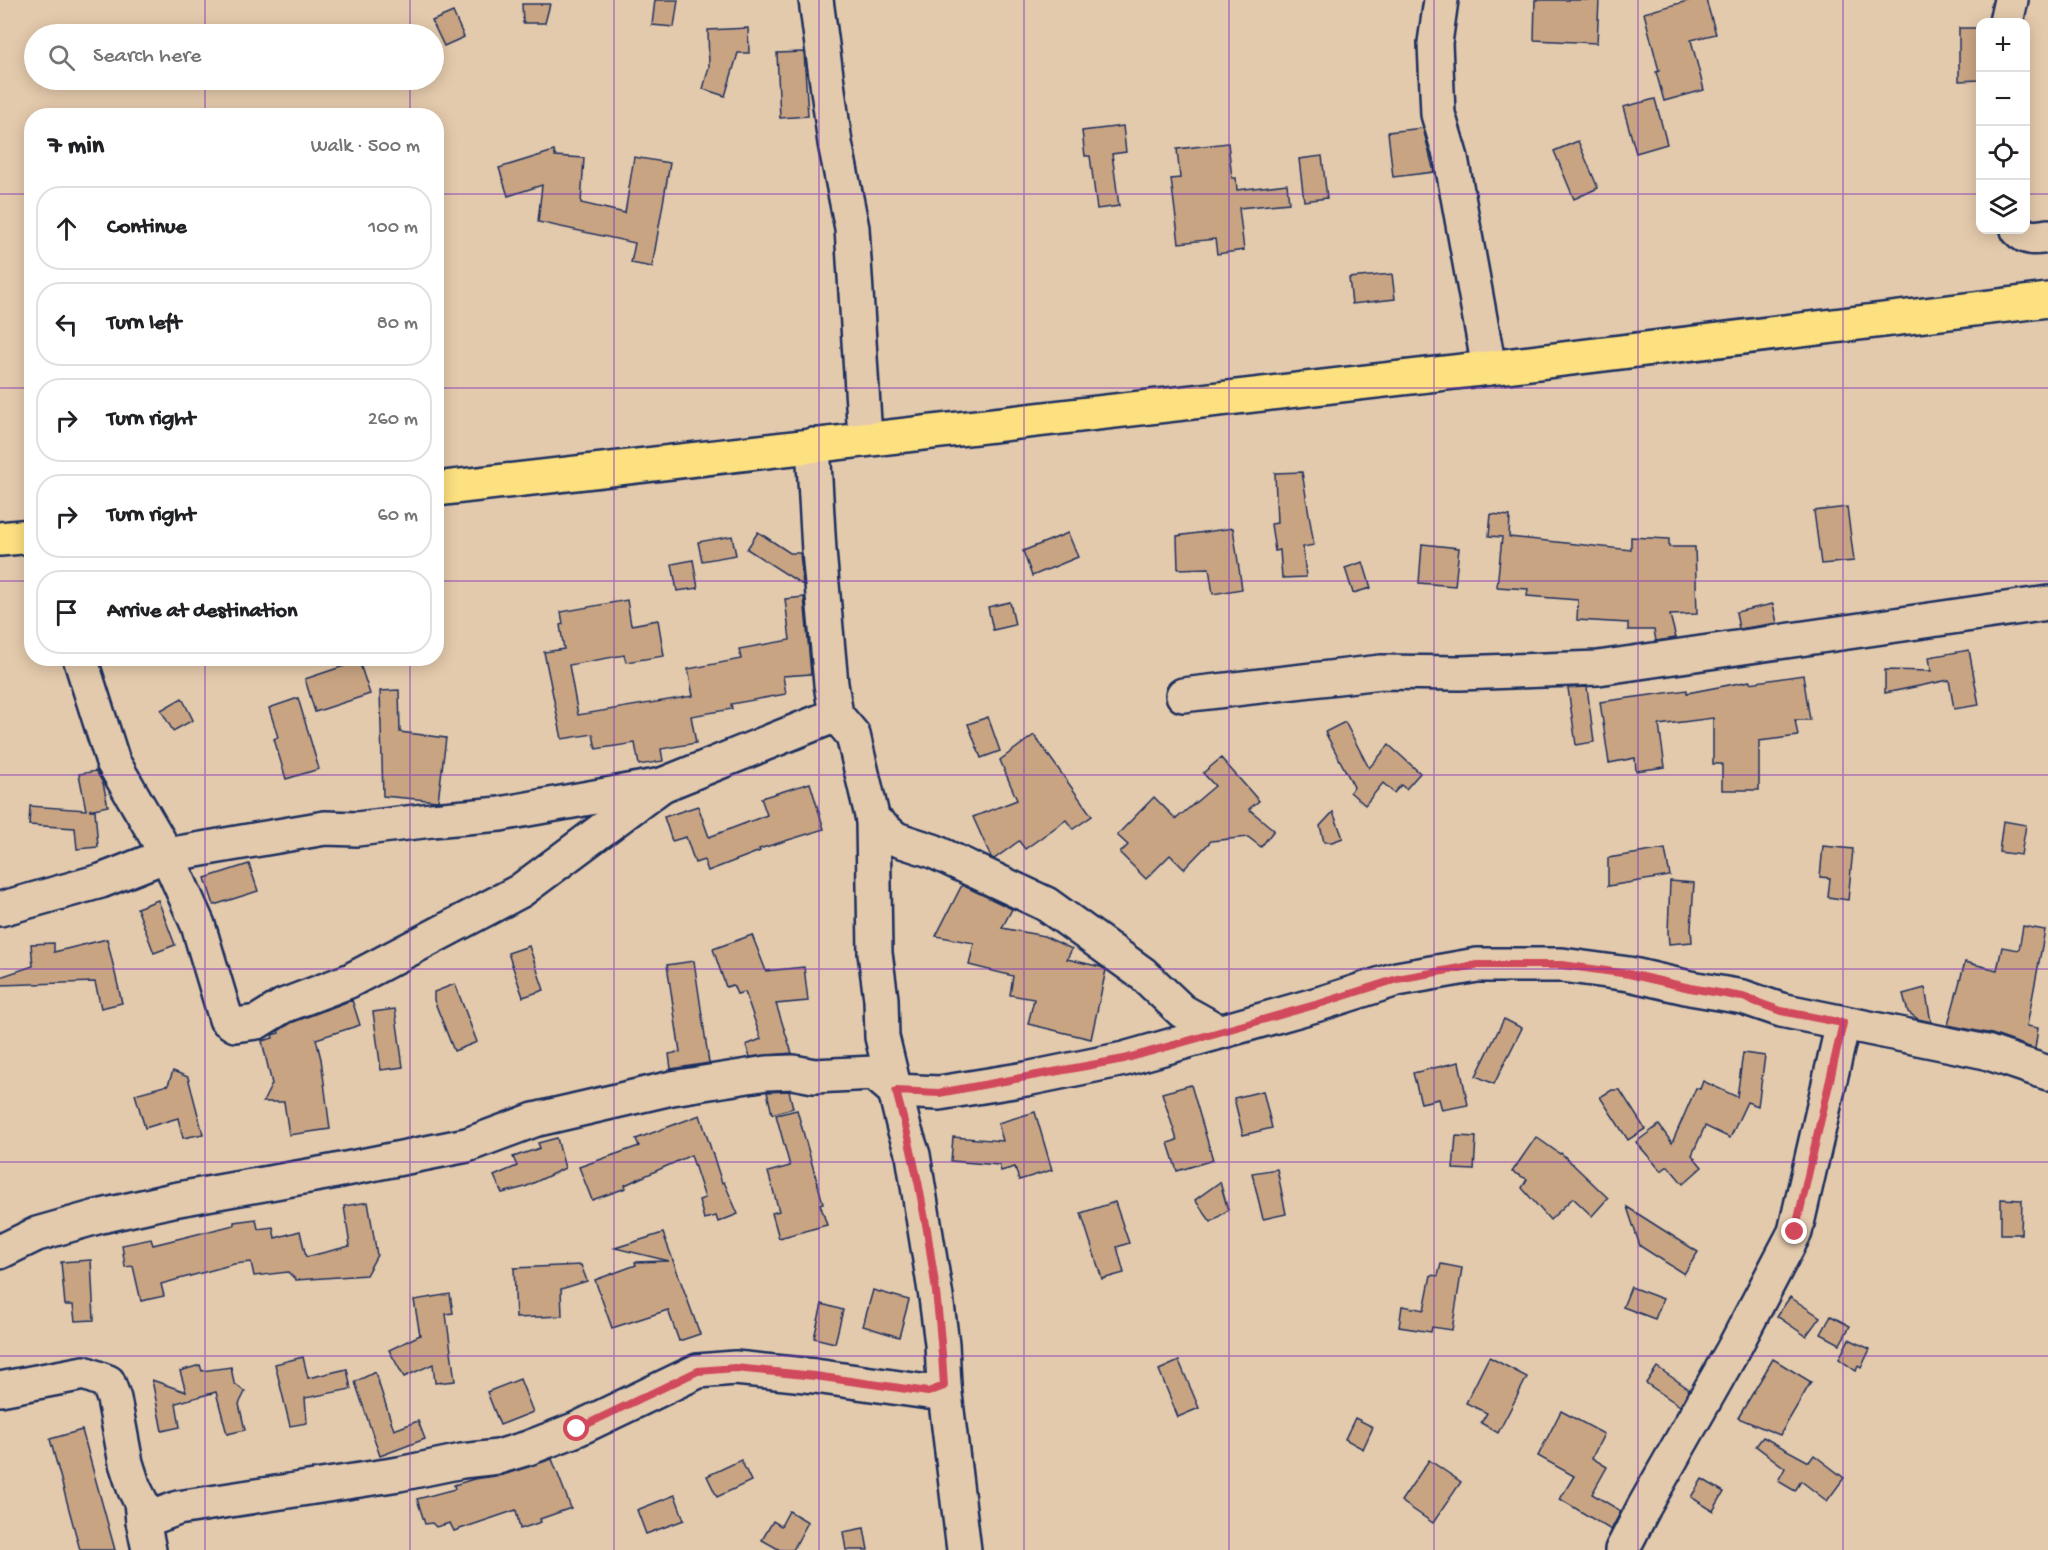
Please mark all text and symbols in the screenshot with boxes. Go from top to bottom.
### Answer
map controls [1976,18,2030,234]
button: + [1976,18,2030,72]
search box [24,24,444,90]
icon: search [45,41,78,74]
text: Search here [93,44,201,70]
button: − [1976,72,2030,126]
button: locate [1976,126,2030,180]
text: 7 min [48,132,104,163]
text: Walk · 500 m [311,136,420,159]
button: layers [1976,180,2030,234]
icon: ahead [50,212,83,245]
text: Continue [107,215,187,241]
text: 100 m [368,217,418,240]
icon: left [50,308,83,341]
text: Turn left [107,311,181,337]
text: 80 m [377,313,418,336]
icon: right [50,404,83,437]
text: Turn right [107,407,195,433]
text: 260 m [368,409,418,432]
icon: right [50,500,83,533]
text: Turn right [107,503,195,529]
text: 60 m [378,505,418,528]
icon: arrive [50,596,83,629]
text: Arrive at destination [107,599,297,625]
route end [1781,1218,1807,1244]
route start [563,1415,589,1441]

